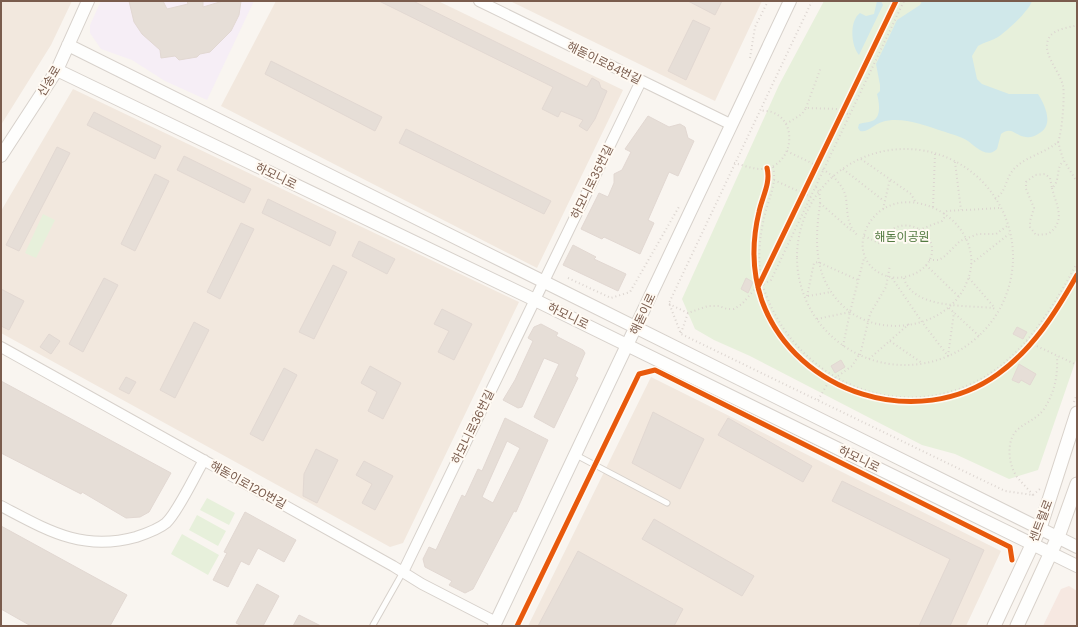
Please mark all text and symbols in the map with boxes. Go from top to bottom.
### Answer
street label: 해돋이로84번길 [564,38,644,88]
street label: 신송로 [34,63,64,99]
street label: 하모니로35번길 [567,142,617,222]
street label: 하모니로 [253,159,299,193]
park label: 해돋이공원 [874,229,930,245]
street label: 해돋이로 [626,291,660,337]
street label: 하모니로 [545,299,591,333]
street label: 하모니로36번길 [448,387,498,467]
street label: 하모니로 [836,442,882,476]
street label: 해돋이로120번길 [207,457,289,513]
street label: 센트럴로 [1026,498,1056,544]

